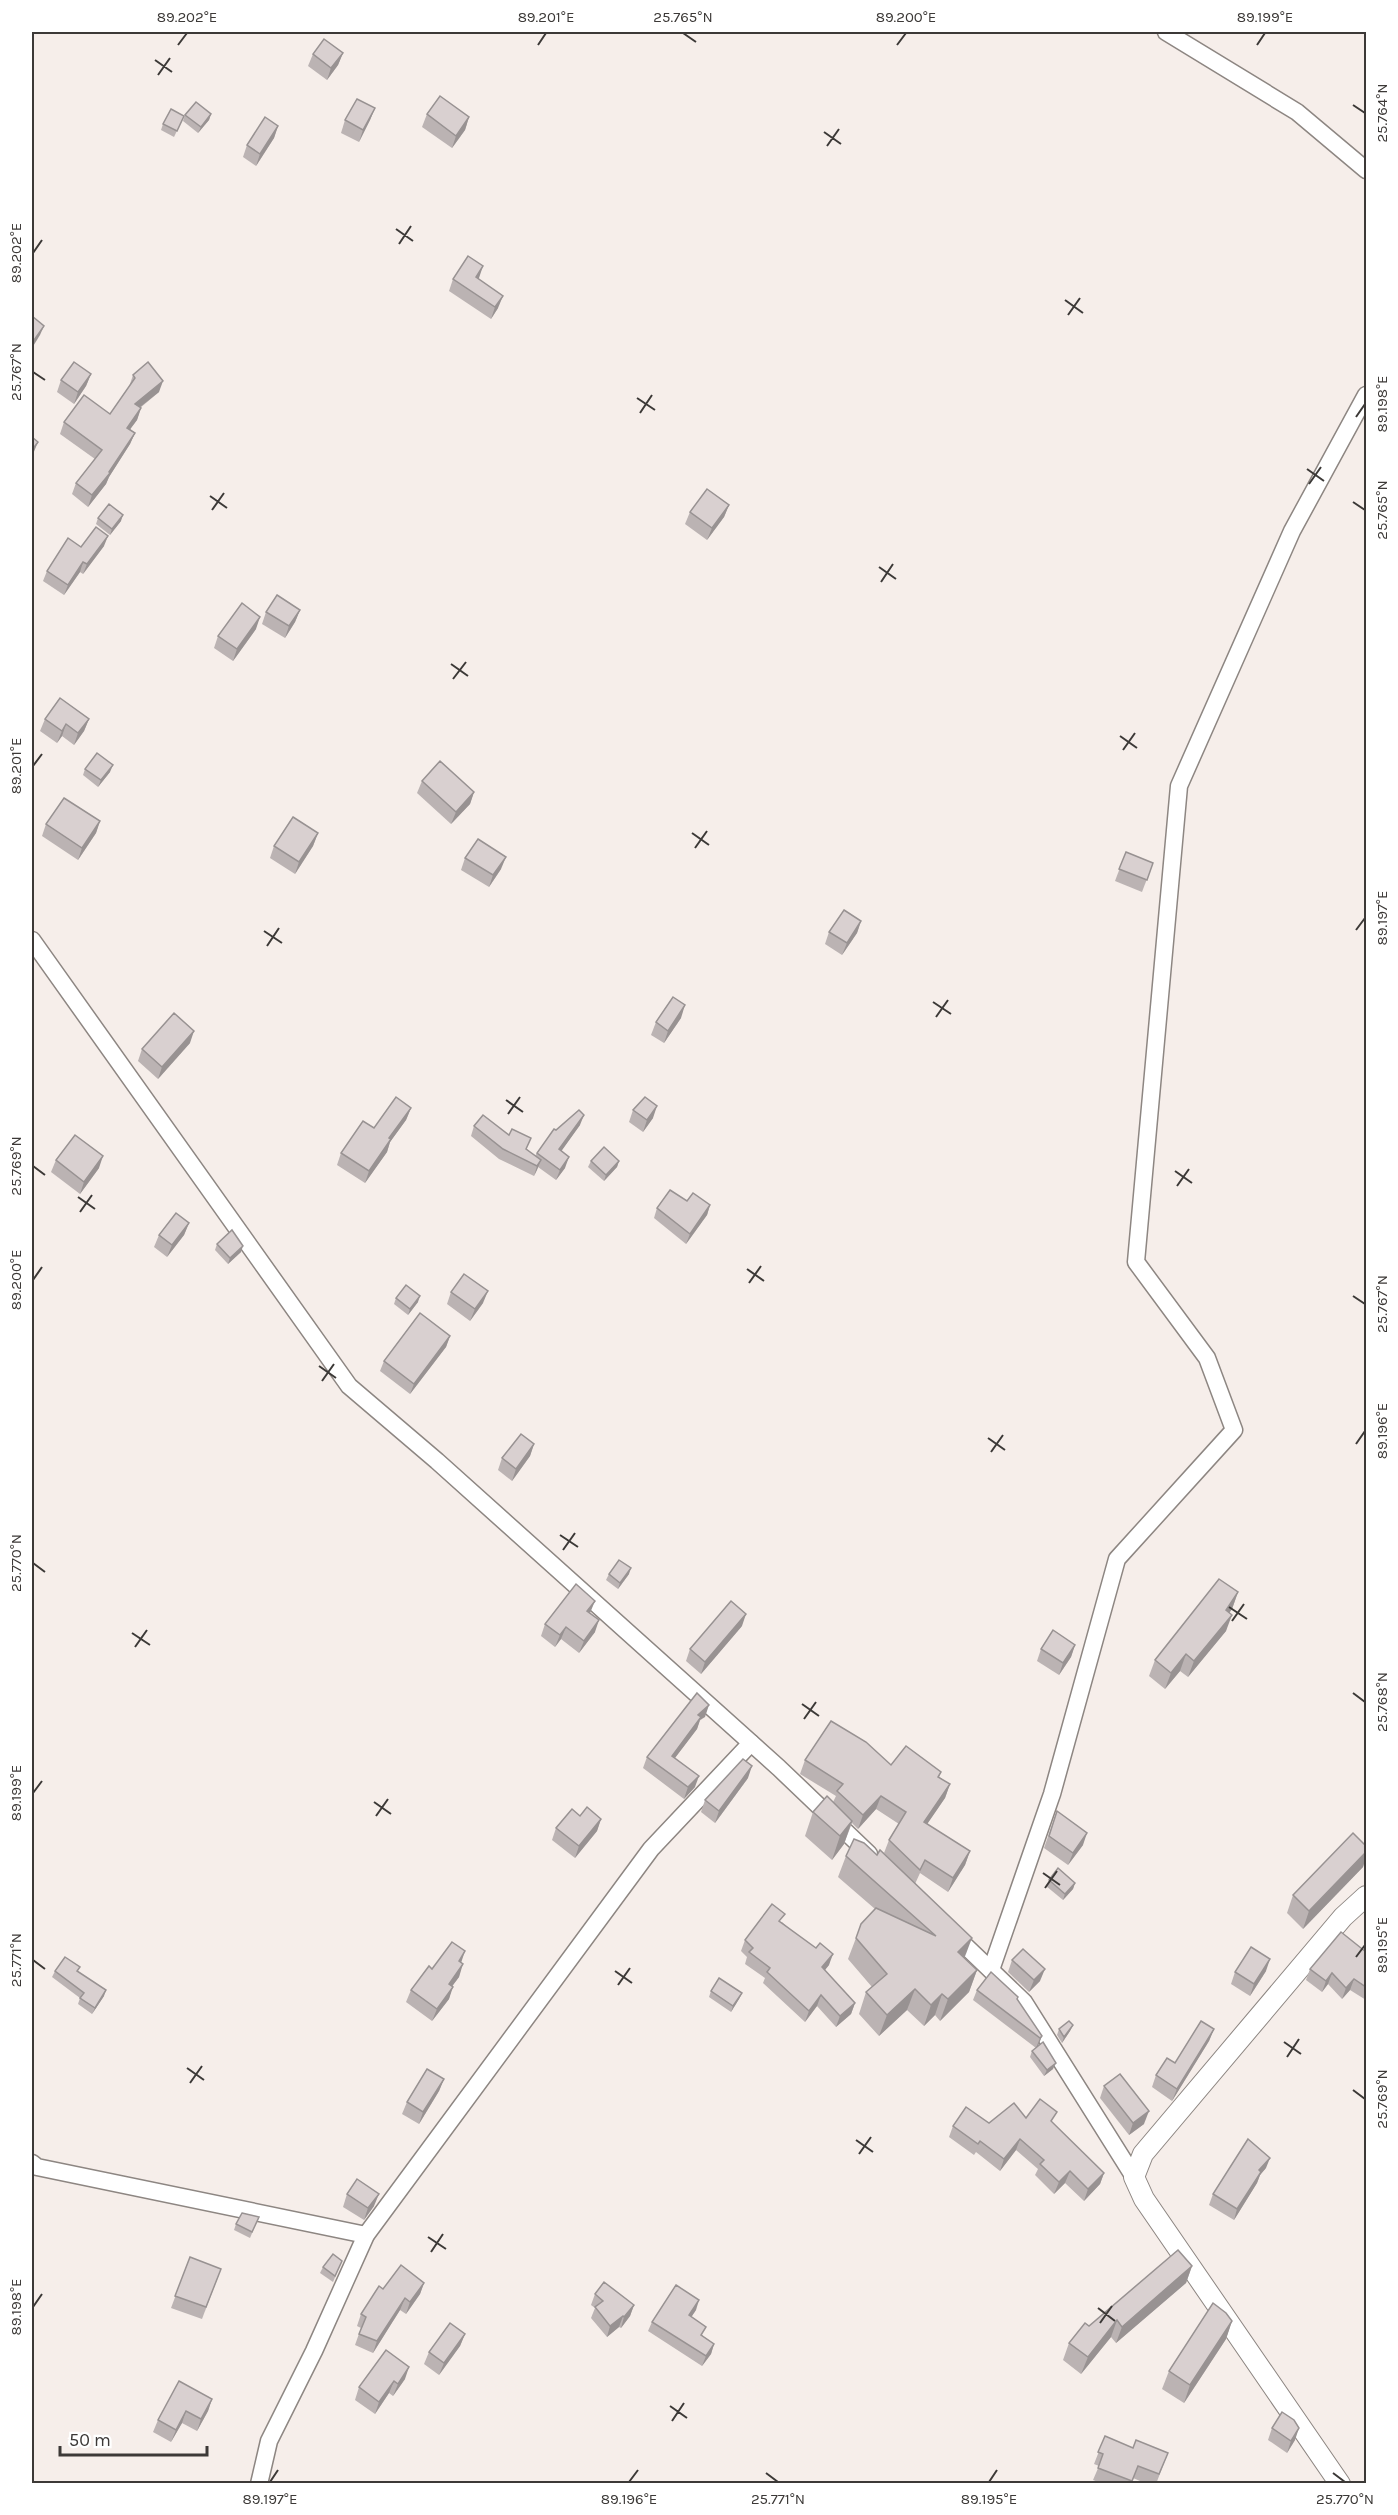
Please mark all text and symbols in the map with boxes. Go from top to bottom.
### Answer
text: 89.202°E [157,8,217,26]
text: 89.201°E [518,8,574,26]
text: 25.765°N [653,8,713,26]
text: 89.200°E [876,8,936,26]
text: 89.199°E [1237,8,1293,26]
text: 25.764°N [1373,83,1391,143]
text: 89.202°E [7,223,25,283]
text: 25.767°N [7,343,25,401]
text: 89.198°E [1373,375,1391,433]
text: 25.765°N [1373,480,1391,540]
text: 89.201°E [7,738,25,794]
text: 89.197°E [1373,891,1391,945]
text: 25.769°N [7,1136,25,1196]
text: 89.200°E [7,1250,25,1310]
text: 25.767°N [1373,1275,1391,1333]
text: 89.196°E [1373,1403,1391,1459]
text: 25.770°N [7,1534,25,1592]
text: 25.768°N [1373,1672,1391,1732]
text: 89.199°E [7,1765,25,1821]
text: 89.195°E [1373,1917,1391,1973]
text: 25.771°N [7,1933,25,1987]
text: 25.769°N [1373,2069,1391,2129]
text: 89.198°E [7,2278,25,2336]
scale bar [60,2419,207,2457]
text: 50 m [69,2429,111,2451]
text: 89.197°E [243,2490,297,2508]
text: 89.196°E [601,2490,657,2508]
text: 25.771°N [751,2490,805,2508]
text: 89.195°E [961,2490,1017,2508]
text: 25.770°N [1316,2490,1374,2508]

